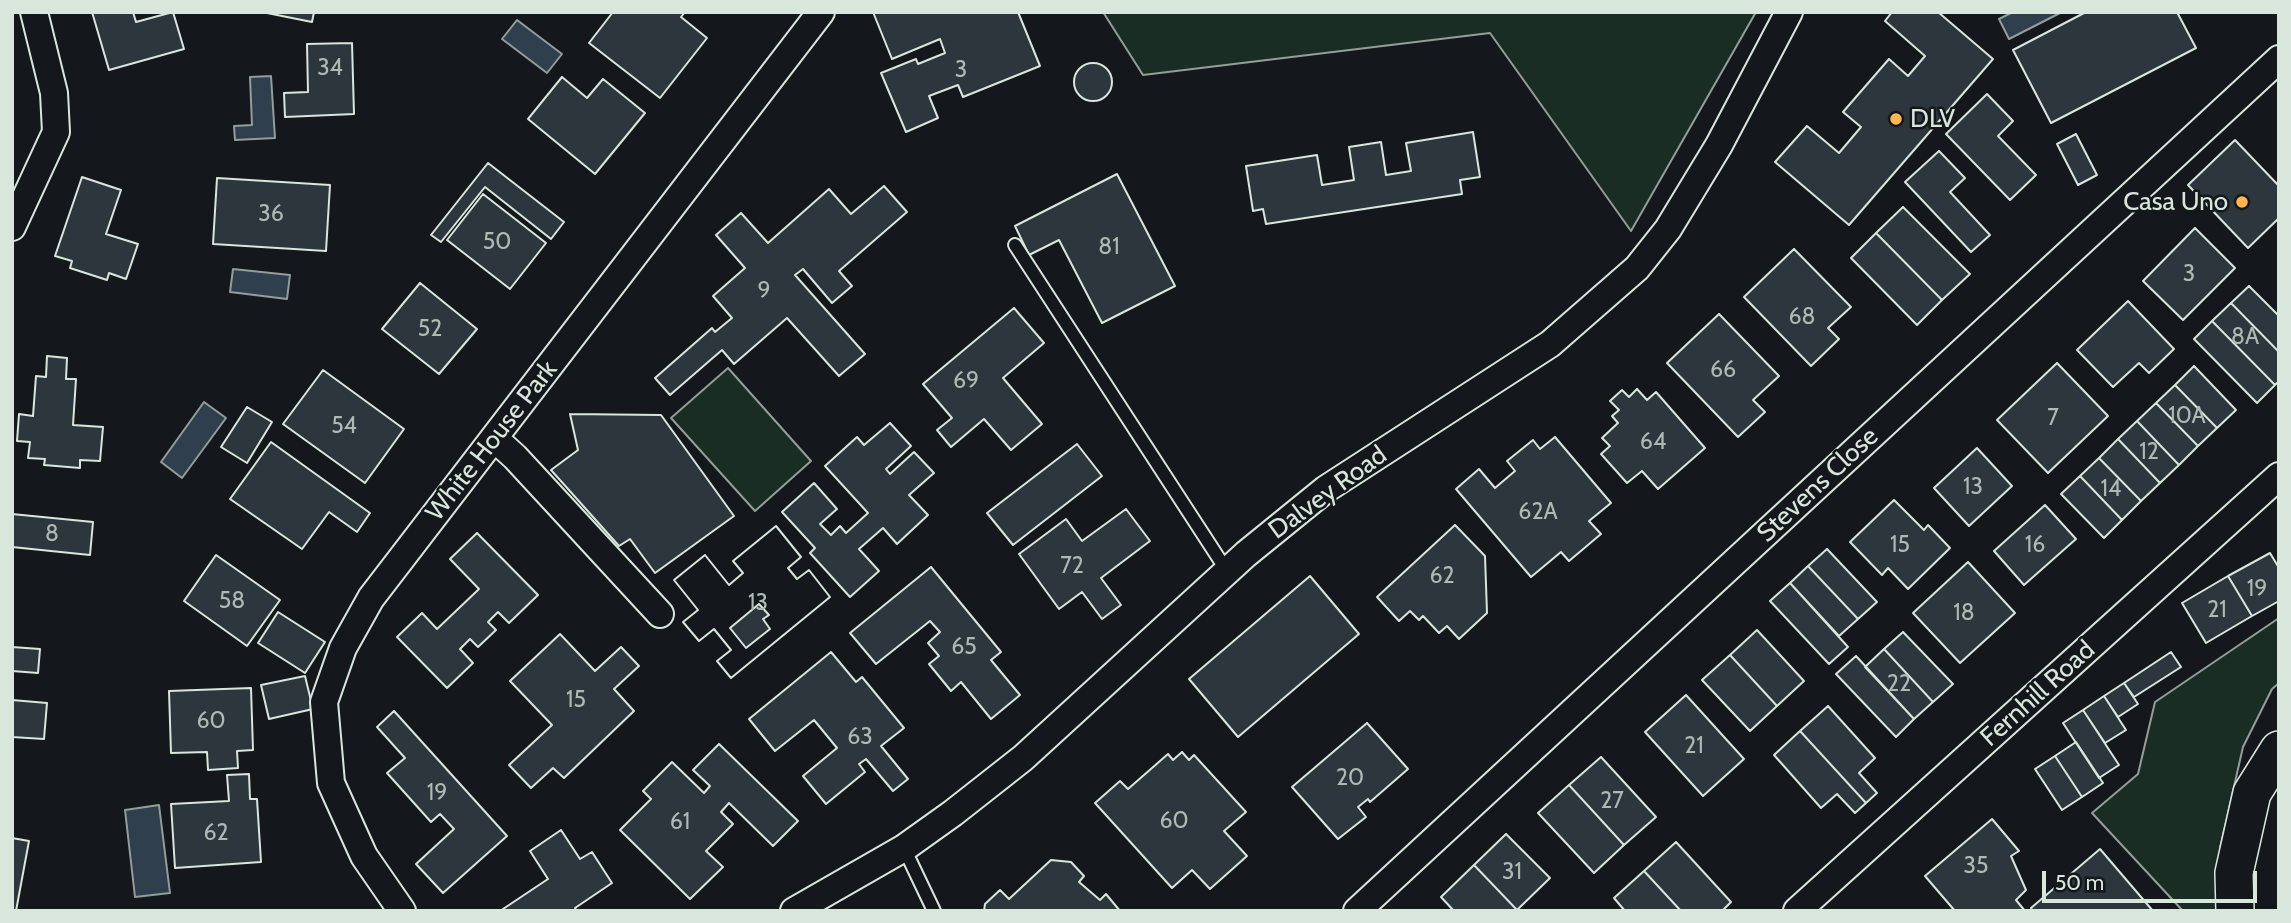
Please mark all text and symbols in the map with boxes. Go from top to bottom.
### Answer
house number: 34 [317,54,343,82]
house number: 3 [955,56,967,84]
place label: DLV [1910,103,1955,135]
marker: DLV [1888,111,1904,127]
place label: Casa Uno [2123,186,2228,218]
marker: Casa Uno [2234,194,2250,210]
house number: 36 [258,200,284,228]
house number: 50 [483,228,511,256]
house number: 81 [1098,233,1120,261]
house number: 3 [2183,260,2195,288]
house number: 9 [757,277,771,305]
house number: 68 [1788,303,1816,331]
house number: 52 [418,315,442,343]
house number: 8A [2231,323,2259,351]
street label: White House Park [420,355,564,527]
house number: 66 [1710,356,1736,384]
house number: 69 [953,367,979,395]
house number: 10A [2168,402,2206,430]
house number: 7 [2047,404,2059,432]
house number: 54 [331,412,357,440]
street label: Stevens Close [1751,421,1885,549]
house number: 64 [1640,428,1666,456]
house number: 12 [2139,438,2159,466]
street label: Dalvey Road [1263,440,1393,546]
house number: 13 [1963,473,1983,501]
house number: 14 [2101,475,2121,503]
house number: 62A [1518,498,1558,526]
house number: 8 [45,520,59,548]
house number: 15 [1890,531,1910,559]
house number: 16 [2025,531,2045,559]
house number: 72 [1060,552,1084,580]
house number: 62 [1429,562,1455,590]
house number: 19 [2247,575,2267,603]
house number: 58 [219,587,245,615]
house number: 13 [748,589,768,617]
house number: 21 [2207,596,2227,624]
house number: 18 [1953,599,1975,627]
house number: 65 [951,633,977,661]
street label: Fernhill Road [1975,635,2101,753]
house number: 22 [1887,670,1911,698]
house number: 15 [566,686,586,714]
house number: 60 [196,707,226,735]
house number: 63 [847,723,873,751]
house number: 21 [1684,732,1704,760]
house number: 20 [1336,764,1364,792]
house number: 19 [427,779,447,807]
house number: 27 [1600,787,1624,815]
house number: 60 [1159,807,1189,835]
house number: 61 [670,808,690,836]
house number: 62 [203,819,229,847]
house number: 35 [1964,852,1988,880]
scale bar [2046,856,2261,900]
house number: 31 [1502,858,1522,886]
text: 50 m [2055,870,2104,895]

